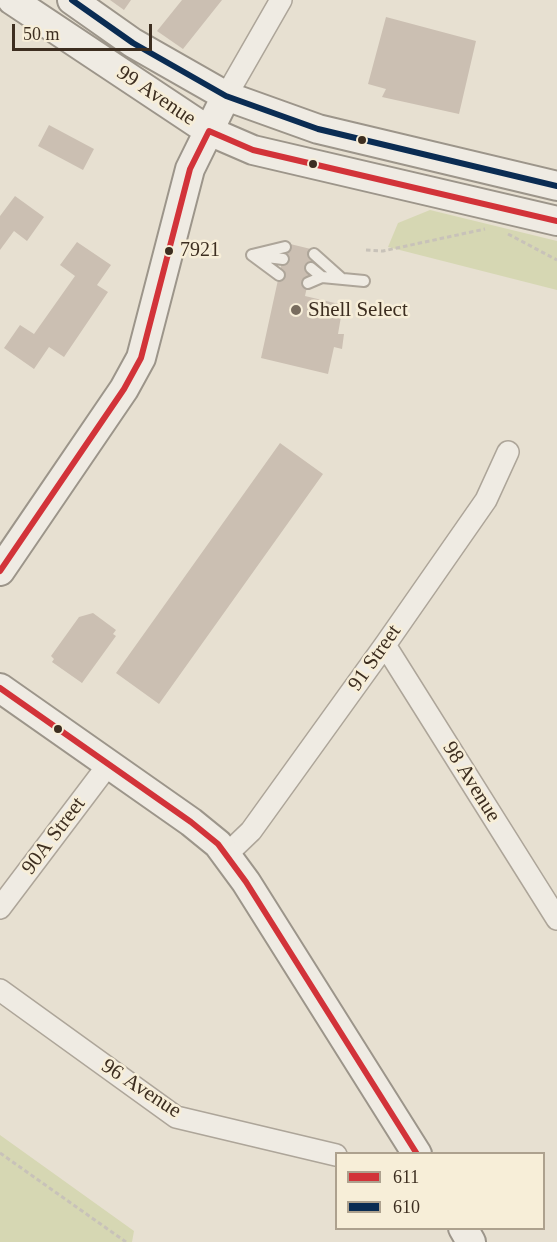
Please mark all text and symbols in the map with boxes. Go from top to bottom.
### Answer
scale bar [15,12,154,50]
text: 50 m [23,24,60,44]
street label: 99 Avenue [112,60,200,132]
unlabelled marker [356,134,368,146]
unlabelled marker [307,158,319,170]
place label: 7921 [180,239,220,263]
marker: 7921 [163,245,175,257]
place label: Shell Select [308,297,408,323]
marker: Shell Select [289,303,303,317]
street label: 91 Street [343,620,407,696]
unlabelled marker [52,723,64,735]
street label: 98 Avenue [436,737,506,827]
street label: 90A Street [17,792,91,880]
street label: 96 Avenue [96,1054,186,1124]
legend [335,1152,545,1230]
text: 611 [393,1167,419,1187]
text: 610 [393,1197,420,1217]

